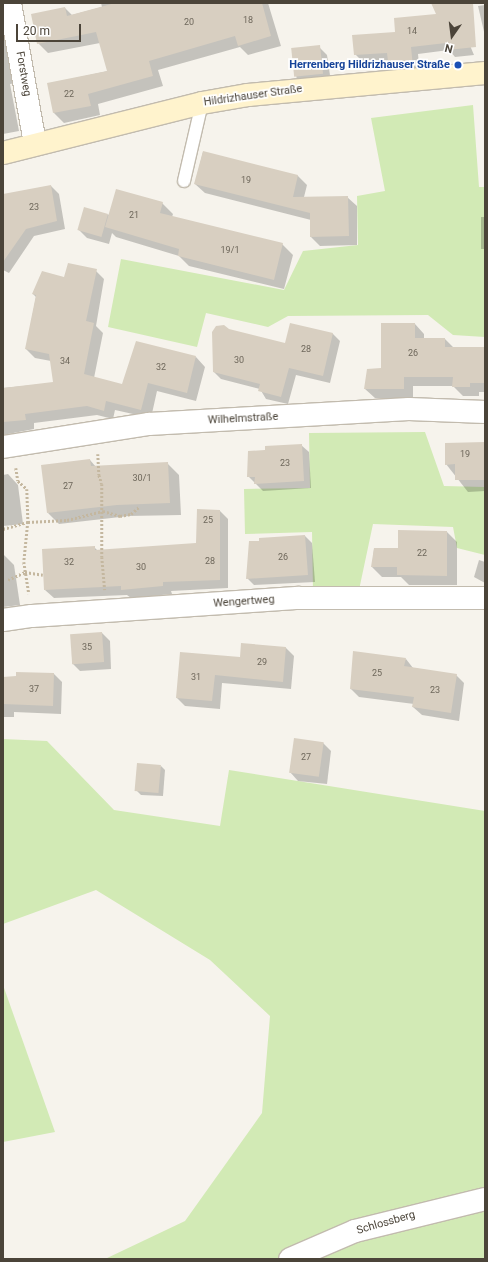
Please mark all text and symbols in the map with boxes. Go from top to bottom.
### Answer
house number: 18 [243,15,253,25]
scale bar [18,16,83,42]
north arrow [432,16,472,56]
house number: 20 [184,17,194,27]
text: 20 m [23,24,50,38]
house number: 14 [407,26,417,36]
text: N [444,41,454,55]
street label: Forstweg [13,50,33,98]
place label: Herrenberg Hildrizhauser Straße [289,58,450,72]
marker: Herrenberg Hildrizhauser Straße [453,60,463,70]
street label: Hildrizhauser Straße [203,83,303,109]
house number: 22 [64,89,74,99]
house number: 19 [241,175,251,185]
house number: 23 [29,202,39,212]
house number: 21 [129,210,139,220]
house number: 19/1 [221,245,239,255]
house number: 28 [301,344,311,354]
house number: 26 [408,348,418,358]
house number: 30 [234,355,244,365]
house number: 34 [60,356,70,366]
house number: 32 [156,362,166,372]
street label: Wilhelmstraße [207,411,279,427]
house number: 19 [460,449,470,459]
house number: 23 [280,458,290,468]
house number: 30/1 [133,473,151,483]
house number: 27 [63,481,73,491]
house number: 25 [203,515,213,525]
house number: 22 [417,548,427,558]
house number: 26 [278,552,288,562]
house number: 28 [205,556,215,566]
house number: 32 [64,557,74,567]
house number: 30 [136,562,146,572]
street label: Wengertweg [213,593,275,611]
house number: 35 [82,642,92,652]
house number: 29 [257,657,267,667]
house number: 25 [372,668,382,678]
house number: 31 [191,672,201,682]
house number: 37 [29,684,39,694]
house number: 23 [430,685,440,695]
house number: 27 [301,752,311,762]
street label: Schlossberg [355,1208,417,1238]

